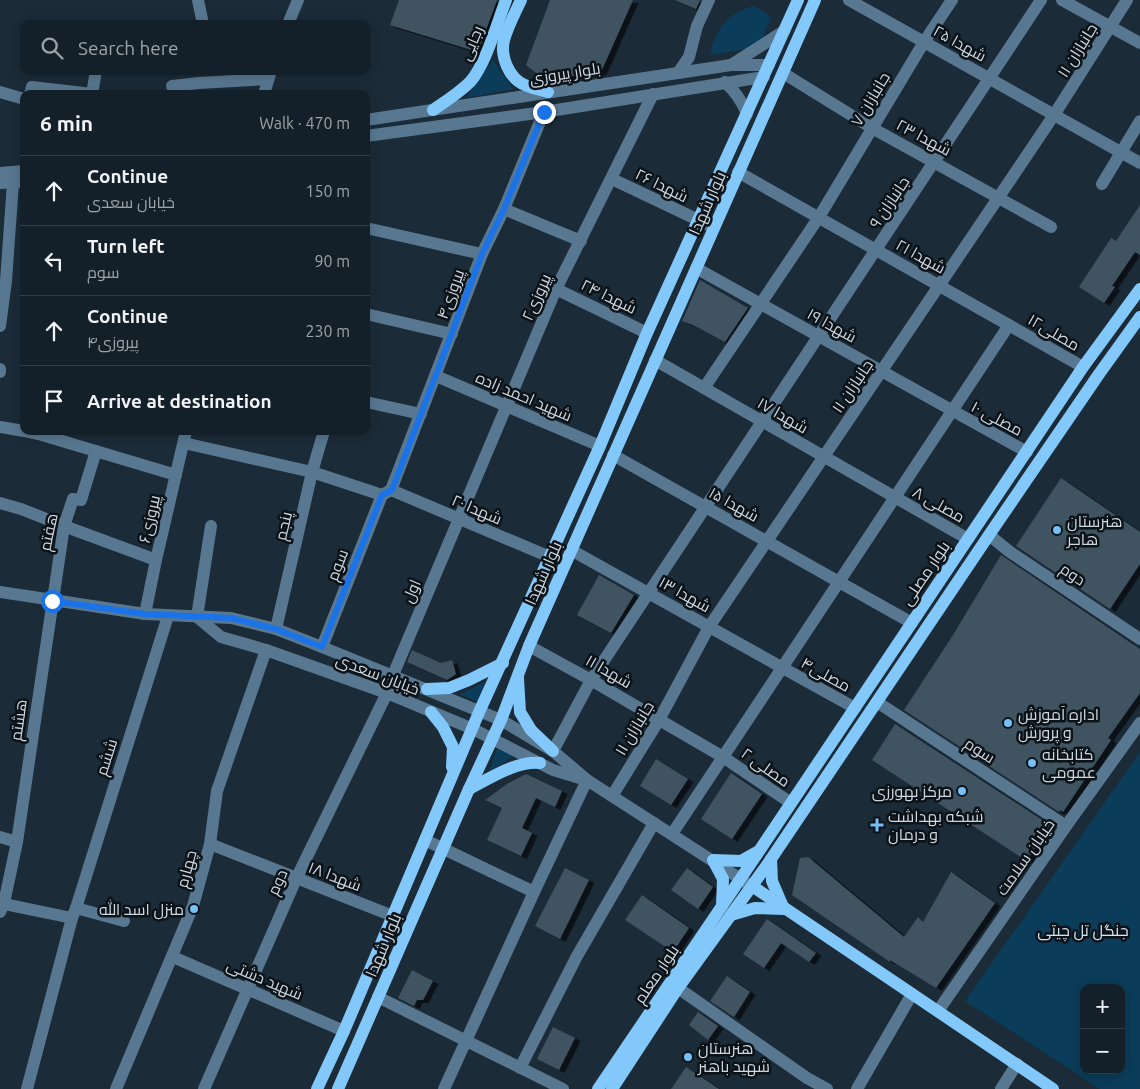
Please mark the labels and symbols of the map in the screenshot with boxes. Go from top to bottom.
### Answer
street label: جانبازان ۱۱ [1053,20,1102,81]
street label: شهدا ۲۵ [930,21,990,67]
street label: رجایی [456,23,488,64]
street label: بلوار پیروزی [528,59,602,90]
street label: جانبازان ۷ [847,69,895,130]
route end [533,101,556,124]
street label: شهدا ۲۳ [893,115,955,161]
street label: شهدا ۲۶ [632,165,691,207]
street label: بلوار شهدا [685,169,731,238]
street label: جانبازان ۹ [865,173,914,232]
street label: شهدا ۲۱ [892,235,949,279]
street label: پیروزی۴ [433,266,470,322]
street label: پیروزی۲ [518,270,557,324]
street label: شهدا ۲۴ [577,275,640,319]
street label: شهدا ۱۹ [803,304,860,348]
street label: مصلی۱۲ [1024,310,1083,356]
street label: جانبازان ۱۱ [828,356,878,417]
street label: شهید احمد زاده [473,368,575,426]
street label: شهدا ۱۷ [754,393,811,438]
street label: مصلی ۱۰ [967,397,1026,441]
street label: مصلی ۸ [909,482,968,527]
street label: شهدا ۱۵ [705,483,762,527]
street label: شهدا ۲۰ [448,490,505,529]
street label: پیروزی۶ [135,493,166,545]
street label: پنجم [271,509,298,543]
street label: هفتم [35,511,64,553]
place label: هنرستان هاجر [1066,512,1123,549]
marker: هنرستان هاجر [1051,524,1063,536]
street label: بلوار مصلی [897,537,955,610]
street label: بلوار شهدا [521,539,567,608]
street label: سوم [323,547,354,584]
street label: دوم [1055,559,1089,591]
street label: شهدا ۱۳ [655,573,714,617]
street label: اول [398,577,426,606]
route start [41,590,64,613]
street label: خیابان سعدی [333,650,422,700]
street label: شهدا ۱۱ [582,651,635,693]
street label: مصلی۴ [797,653,854,697]
street label: هشتم [6,698,33,742]
street label: جانبازان ۱۱ [611,698,659,759]
place label: اداره آموزش و پرورش [1018,705,1099,744]
marker: اداره آموزش و پرورش [1002,717,1014,729]
street label: سوم [960,734,999,769]
street label: ششم [92,736,123,779]
street label: مصلی ۲ [737,744,794,792]
place label: کتابخانه عمومی [1042,745,1096,783]
marker: کتابخانه عمومی [1026,757,1038,769]
place label: مرکز بهورزی [872,782,952,802]
marker: مرکز بهورزی [956,785,968,797]
place label: شبکه بهداشت و درمان [888,807,983,845]
street label: خیابان سلامت [992,815,1060,900]
marker: شبکه بهداشت و درمان [870,818,884,832]
street label: چهارم [172,848,203,891]
street label: شهدا ۱۸ [305,858,364,896]
street label: دوم [263,866,293,899]
place label: منزل اسد الله [99,899,184,920]
marker: منزل اسد الله [188,903,200,915]
street label: بلوار شهدا [362,911,406,980]
park label: جنگل تل چیتی [1037,921,1129,942]
street label: بلوار معلم [630,941,685,1008]
street label: شهید دشتی [224,955,306,1005]
place label: هنرستان شهید باهنر [697,1039,770,1077]
marker: هنرستان شهید باهنر [682,1051,694,1063]

